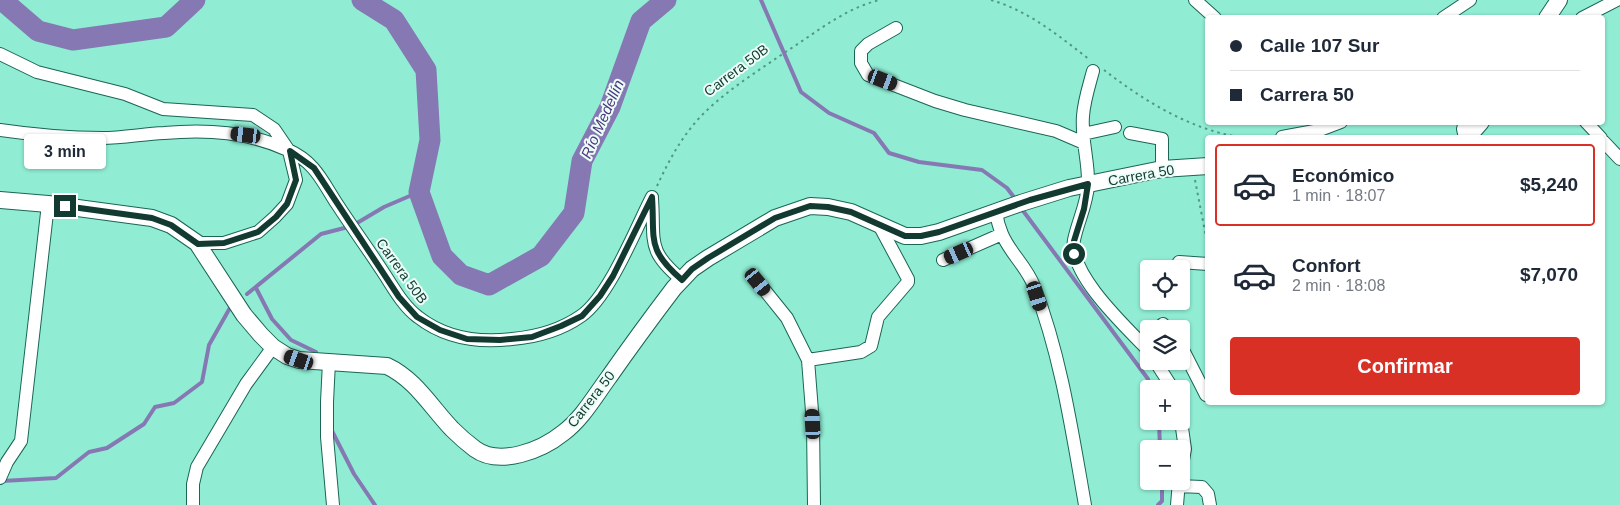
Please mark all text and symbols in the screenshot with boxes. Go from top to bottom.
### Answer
text: Calle 107 Sur [1260,35,1379,56]
street label: Carrera 50B [701,41,771,99]
car [866,68,899,92]
water label: Río Medellín [577,77,627,161]
text: Carrera 50 [1260,84,1354,105]
car [230,126,261,144]
callout: 3 min [24,134,106,168]
text: 3 min [44,143,86,160]
street label: Carrera 50 [1107,161,1176,189]
icon: car [1232,163,1277,208]
text: Económico [1292,165,1394,186]
text: $5,240 [1520,174,1578,195]
text: 1 min · 18:07 [1292,187,1385,204]
route end [54,195,76,217]
street label: Carrera 50B [373,235,431,307]
car [942,240,975,266]
route start [1063,243,1085,265]
icon: car [1232,253,1277,298]
text: Confort [1292,255,1361,276]
map controls [1140,260,1190,490]
button: locate [1140,260,1190,310]
text: $7,070 [1520,264,1578,285]
car [742,266,773,298]
text: 2 min · 18:08 [1292,277,1385,294]
car [1025,279,1048,313]
button: layers [1140,320,1190,370]
button: Confirmar [1230,337,1580,395]
car [282,348,315,372]
street label: Carrera 50 [564,368,618,430]
button: + [1140,380,1190,430]
car [804,409,821,439]
button: − [1140,440,1190,490]

